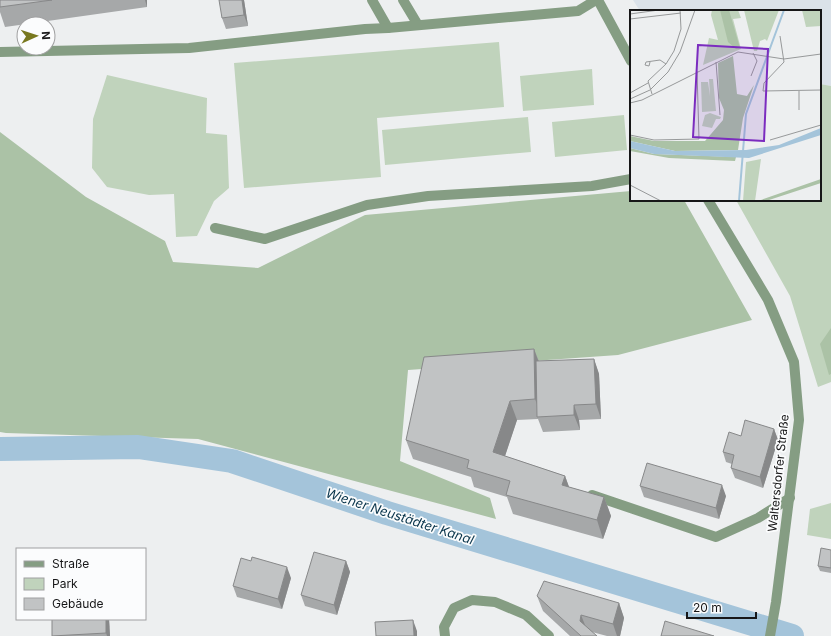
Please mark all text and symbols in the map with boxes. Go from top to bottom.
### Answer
inset map [630,10,821,201]
north arrow [16,16,56,56]
text: N [39,31,53,40]
street label: Waltersdorfer Straße [764,413,792,533]
water label: Wiener Neustädter Kanal [324,484,477,548]
legend [16,548,146,620]
text: Straße [52,556,89,571]
text: Park [52,576,78,591]
scale bar [687,594,756,620]
text: Gebäude [52,596,104,611]
text: 20 m [693,600,722,615]

